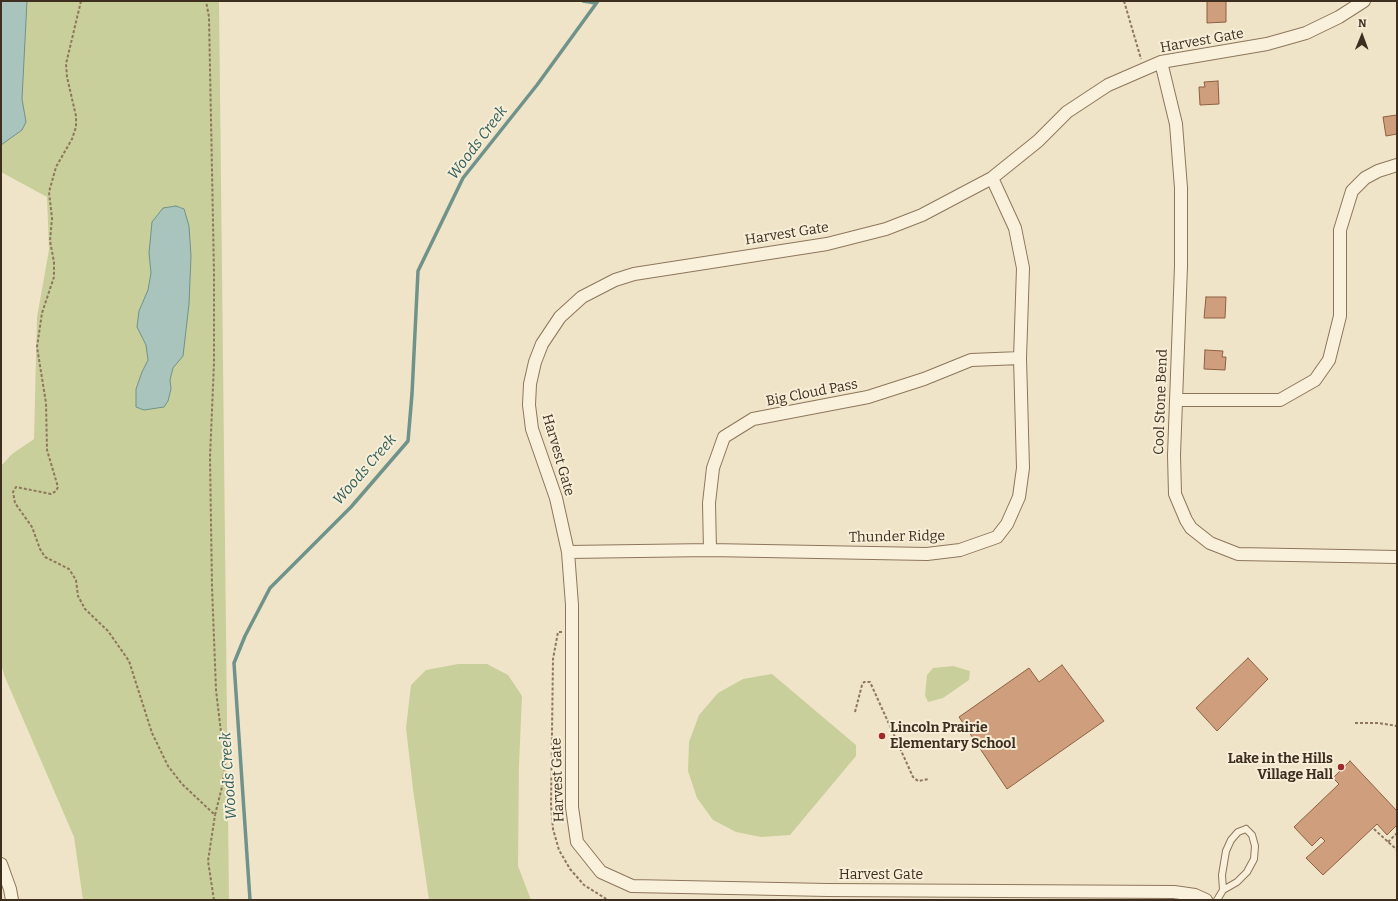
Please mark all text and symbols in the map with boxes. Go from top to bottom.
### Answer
north arrow [1342,16,1382,56]
text: N [1358,17,1367,30]
street label: Harvest Gate [1159,25,1245,57]
water label: Woods Creek [444,103,512,183]
street label: Harvest Gate [744,219,830,249]
street label: Cool Stone Bend [1151,349,1171,455]
street label: Big Cloud Pass [765,376,859,410]
street label: Harvest Gate [538,412,578,498]
water label: Woods Creek [329,431,401,509]
street label: Thunder Ridge [849,528,945,546]
place label: Lincoln Prairie Elementary School [890,720,1016,752]
marker: Lincoln Prairie Elementary School [877,731,887,741]
water label: Woods Creek [217,732,241,820]
street label: Harvest Gate [548,737,568,823]
place label: Lake in the Hills Village Hall [1228,751,1333,784]
marker: Lake in the Hills Village Hall [1336,762,1346,772]
street label: Harvest Gate [839,867,923,883]

